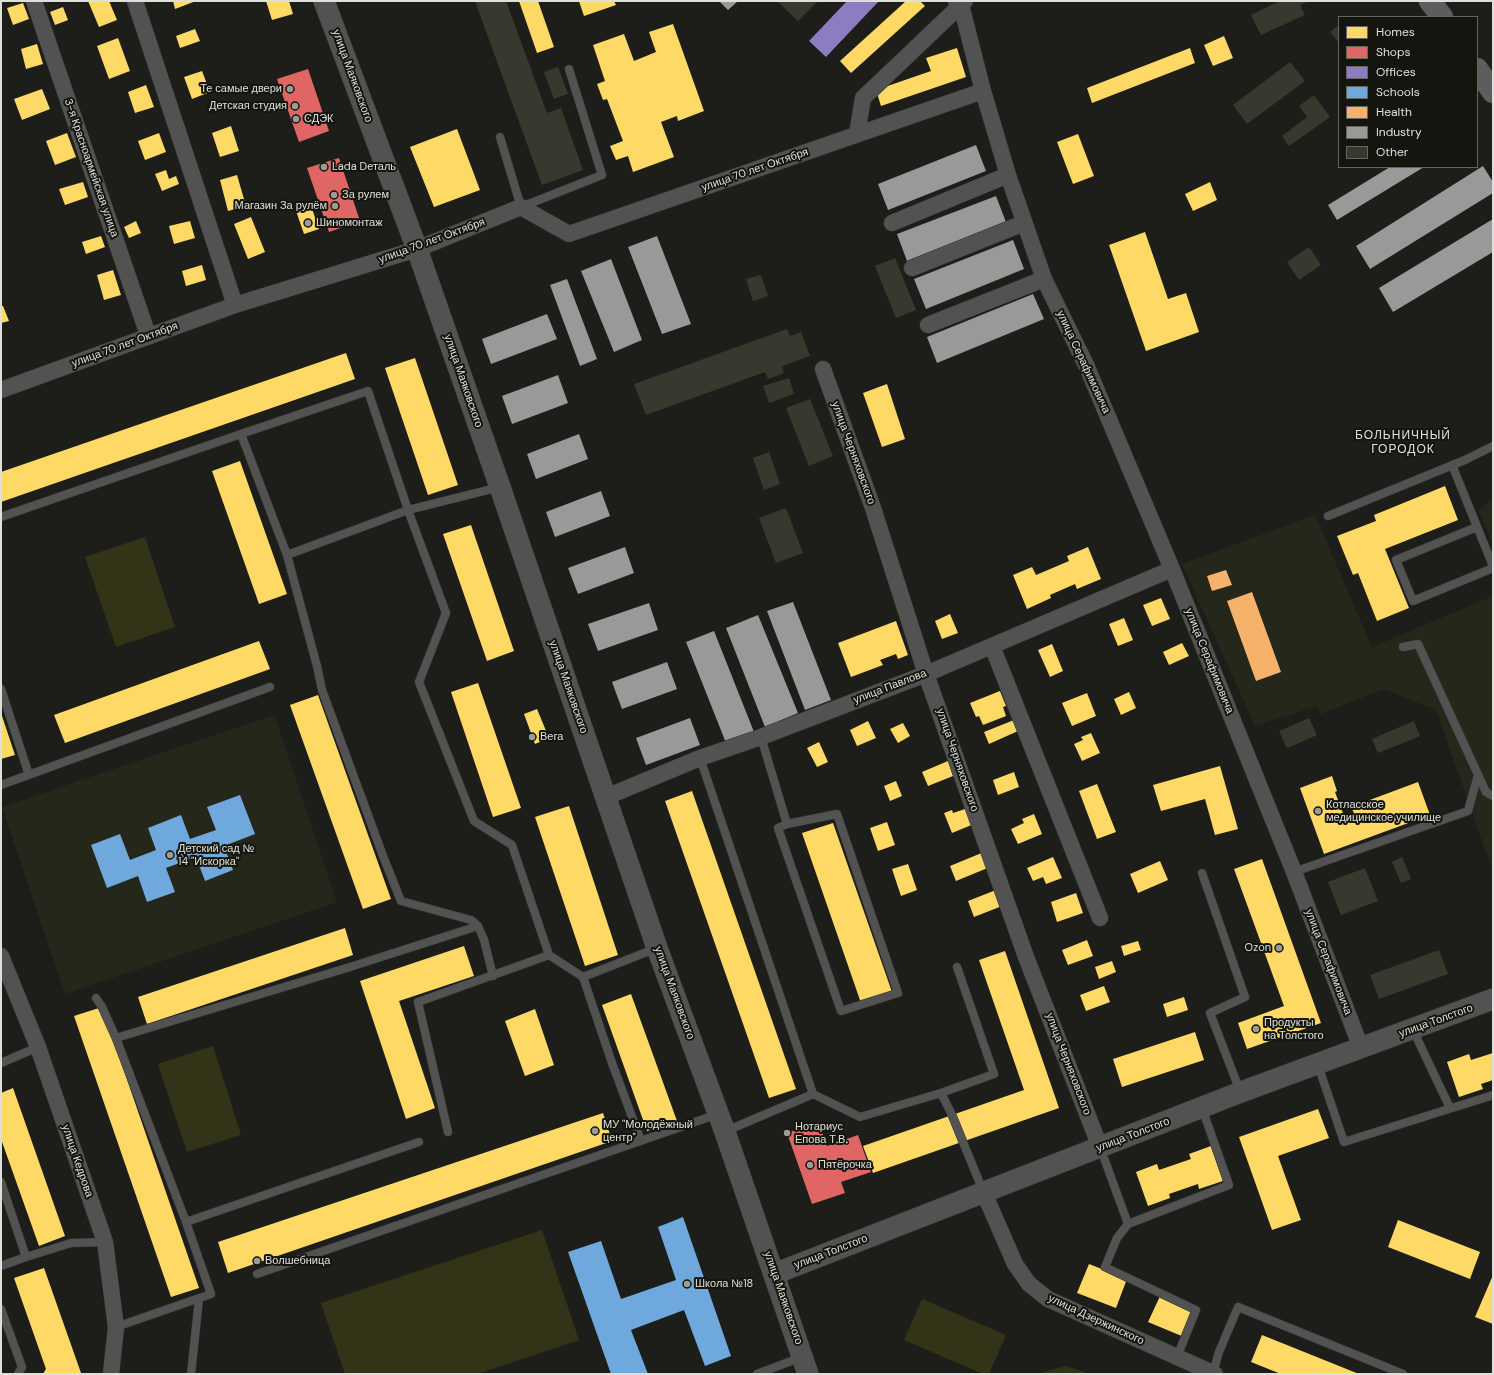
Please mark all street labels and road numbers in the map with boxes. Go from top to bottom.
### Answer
street label: улица Маяковского [329,28,375,124]
street label: 3-я Красноармейская улица [61,97,121,239]
street label: улица 70 лет Октября [700,145,810,195]
street label: улица 70 лет Октября [377,216,487,266]
street label: улица Серафимовича [1053,308,1113,416]
street label: улица 70 лет Октября [70,320,180,370]
street label: улица Маяковского [441,333,485,429]
street label: улица Черняховского [828,400,878,506]
street label: улица Серафимовича [1182,607,1236,715]
street label: улица Маяковского [546,639,590,735]
street label: улица Павлова [852,667,928,707]
street label: улица Черняховского [933,707,981,813]
street label: улица Серафимовича [1302,907,1354,1017]
street label: улица Маяковского [651,945,697,1041]
street label: улица Толстого [1397,1002,1475,1040]
street label: улица Черняховского [1042,1011,1094,1117]
street label: улица Толстого [1094,1115,1172,1155]
street label: улица Кедрова [58,1123,96,1199]
street label: улица Толстого [792,1232,870,1272]
street label: улица Маяковского [761,1250,805,1346]
street label: улица Дзержинского [1046,1292,1146,1348]

